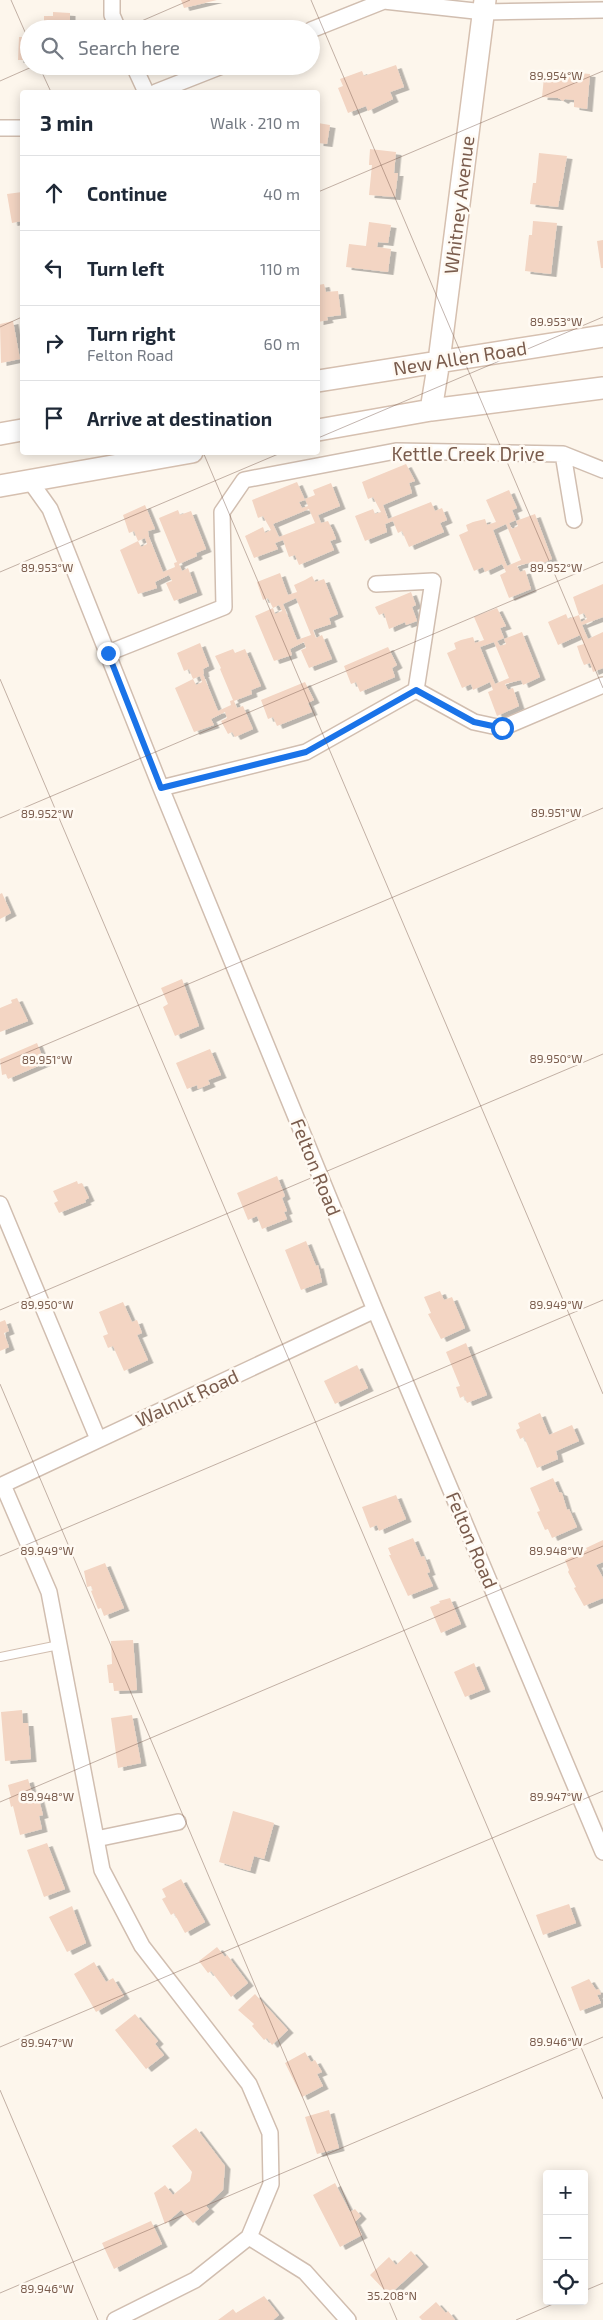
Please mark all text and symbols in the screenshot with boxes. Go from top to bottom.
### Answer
search box [20,20,320,75]
icon: search [38,34,66,62]
text: Search here [78,36,180,59]
text: 89.954°W [529,68,583,82]
text: 3 min [40,110,93,135]
text: Walk · 210 m [210,113,300,132]
street label: Whitney Avenue [439,134,478,275]
icon: ahead [40,179,68,207]
text: Continue [87,182,167,205]
text: 40 m [263,184,300,203]
icon: left [40,254,68,282]
text: Turn left [87,257,164,280]
text: 110 m [260,259,300,278]
text: 89.953°W [530,314,582,328]
text: Turn right [87,322,175,345]
icon: right [40,329,68,357]
text: 60 m [264,334,300,353]
street label: New Allen Road [391,336,528,379]
text: Felton Road [87,345,174,364]
icon: arrive [40,404,68,432]
text: Arrive at destination [87,407,272,430]
street label: Kettle Creek Drive [391,442,545,465]
text: 89.953°W [21,560,73,574]
text: 89.952°W [530,560,582,574]
route end [97,642,120,665]
route start [491,717,514,740]
text: 89.951°W [531,805,581,819]
text: 89.952°W [21,806,73,820]
text: 89.950°W [529,1051,583,1065]
text: 89.951°W [22,1052,72,1066]
street label: Felton Road [287,1115,346,1219]
text: 89.950°W [20,1297,74,1311]
text: 89.949°W [529,1297,583,1311]
street label: Walnut Road [132,1364,242,1431]
street label: Felton Road [442,1488,503,1592]
text: 89.949°W [20,1543,74,1557]
text: 89.948°W [529,1543,583,1557]
text: 89.948°W [20,1789,74,1803]
text: 89.947°W [529,1789,583,1803]
text: 89.946°W [529,2034,583,2048]
text: 89.947°W [20,2035,74,2049]
map controls [543,2170,588,2305]
button: + [543,2170,588,2215]
button: − [543,2215,588,2260]
button: locate [543,2260,588,2305]
text: 89.946°W [20,2281,74,2295]
text: 35.208°N [367,2288,417,2302]

